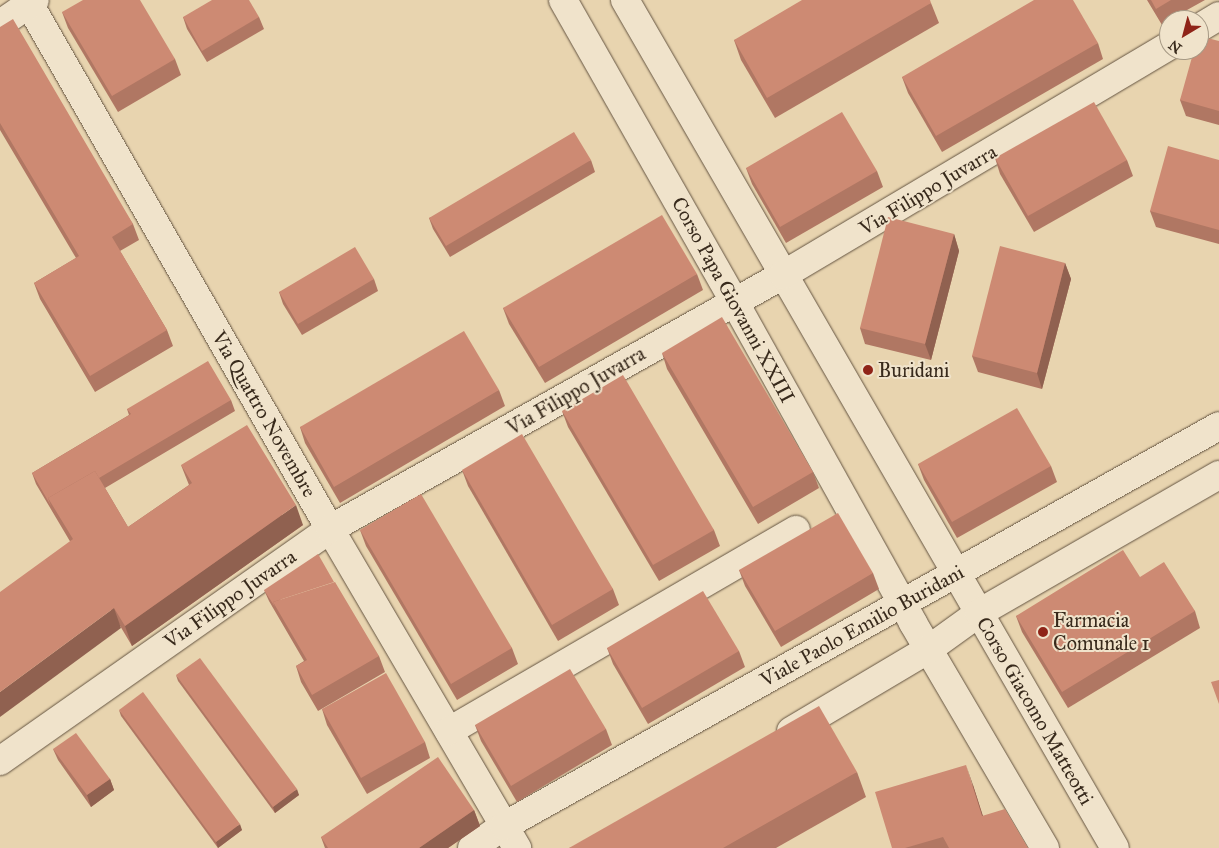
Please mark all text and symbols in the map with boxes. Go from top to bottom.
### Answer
north arrow [1159,10,1209,60]
text: N [1165,36,1185,57]
street label: Via Filippo Juvarra [855,140,1001,240]
street label: Corso Papa Giovanni XXIII [666,193,800,407]
street label: Via Quattro Novembre [207,327,321,501]
street label: Via Filippo Juvarra [503,342,649,440]
place label: Buridani [878,358,950,382]
marker: Buridani [862,364,874,376]
street label: Via Filippo Juvarra [159,544,301,654]
street label: Viale Paolo Emilio Buridani [756,560,968,692]
place label: Farmacia Comunale 1 [1053,608,1149,655]
street label: Corso Giacomo Matteotti [971,613,1099,809]
marker: Farmacia Comunale 1 [1037,626,1049,638]

